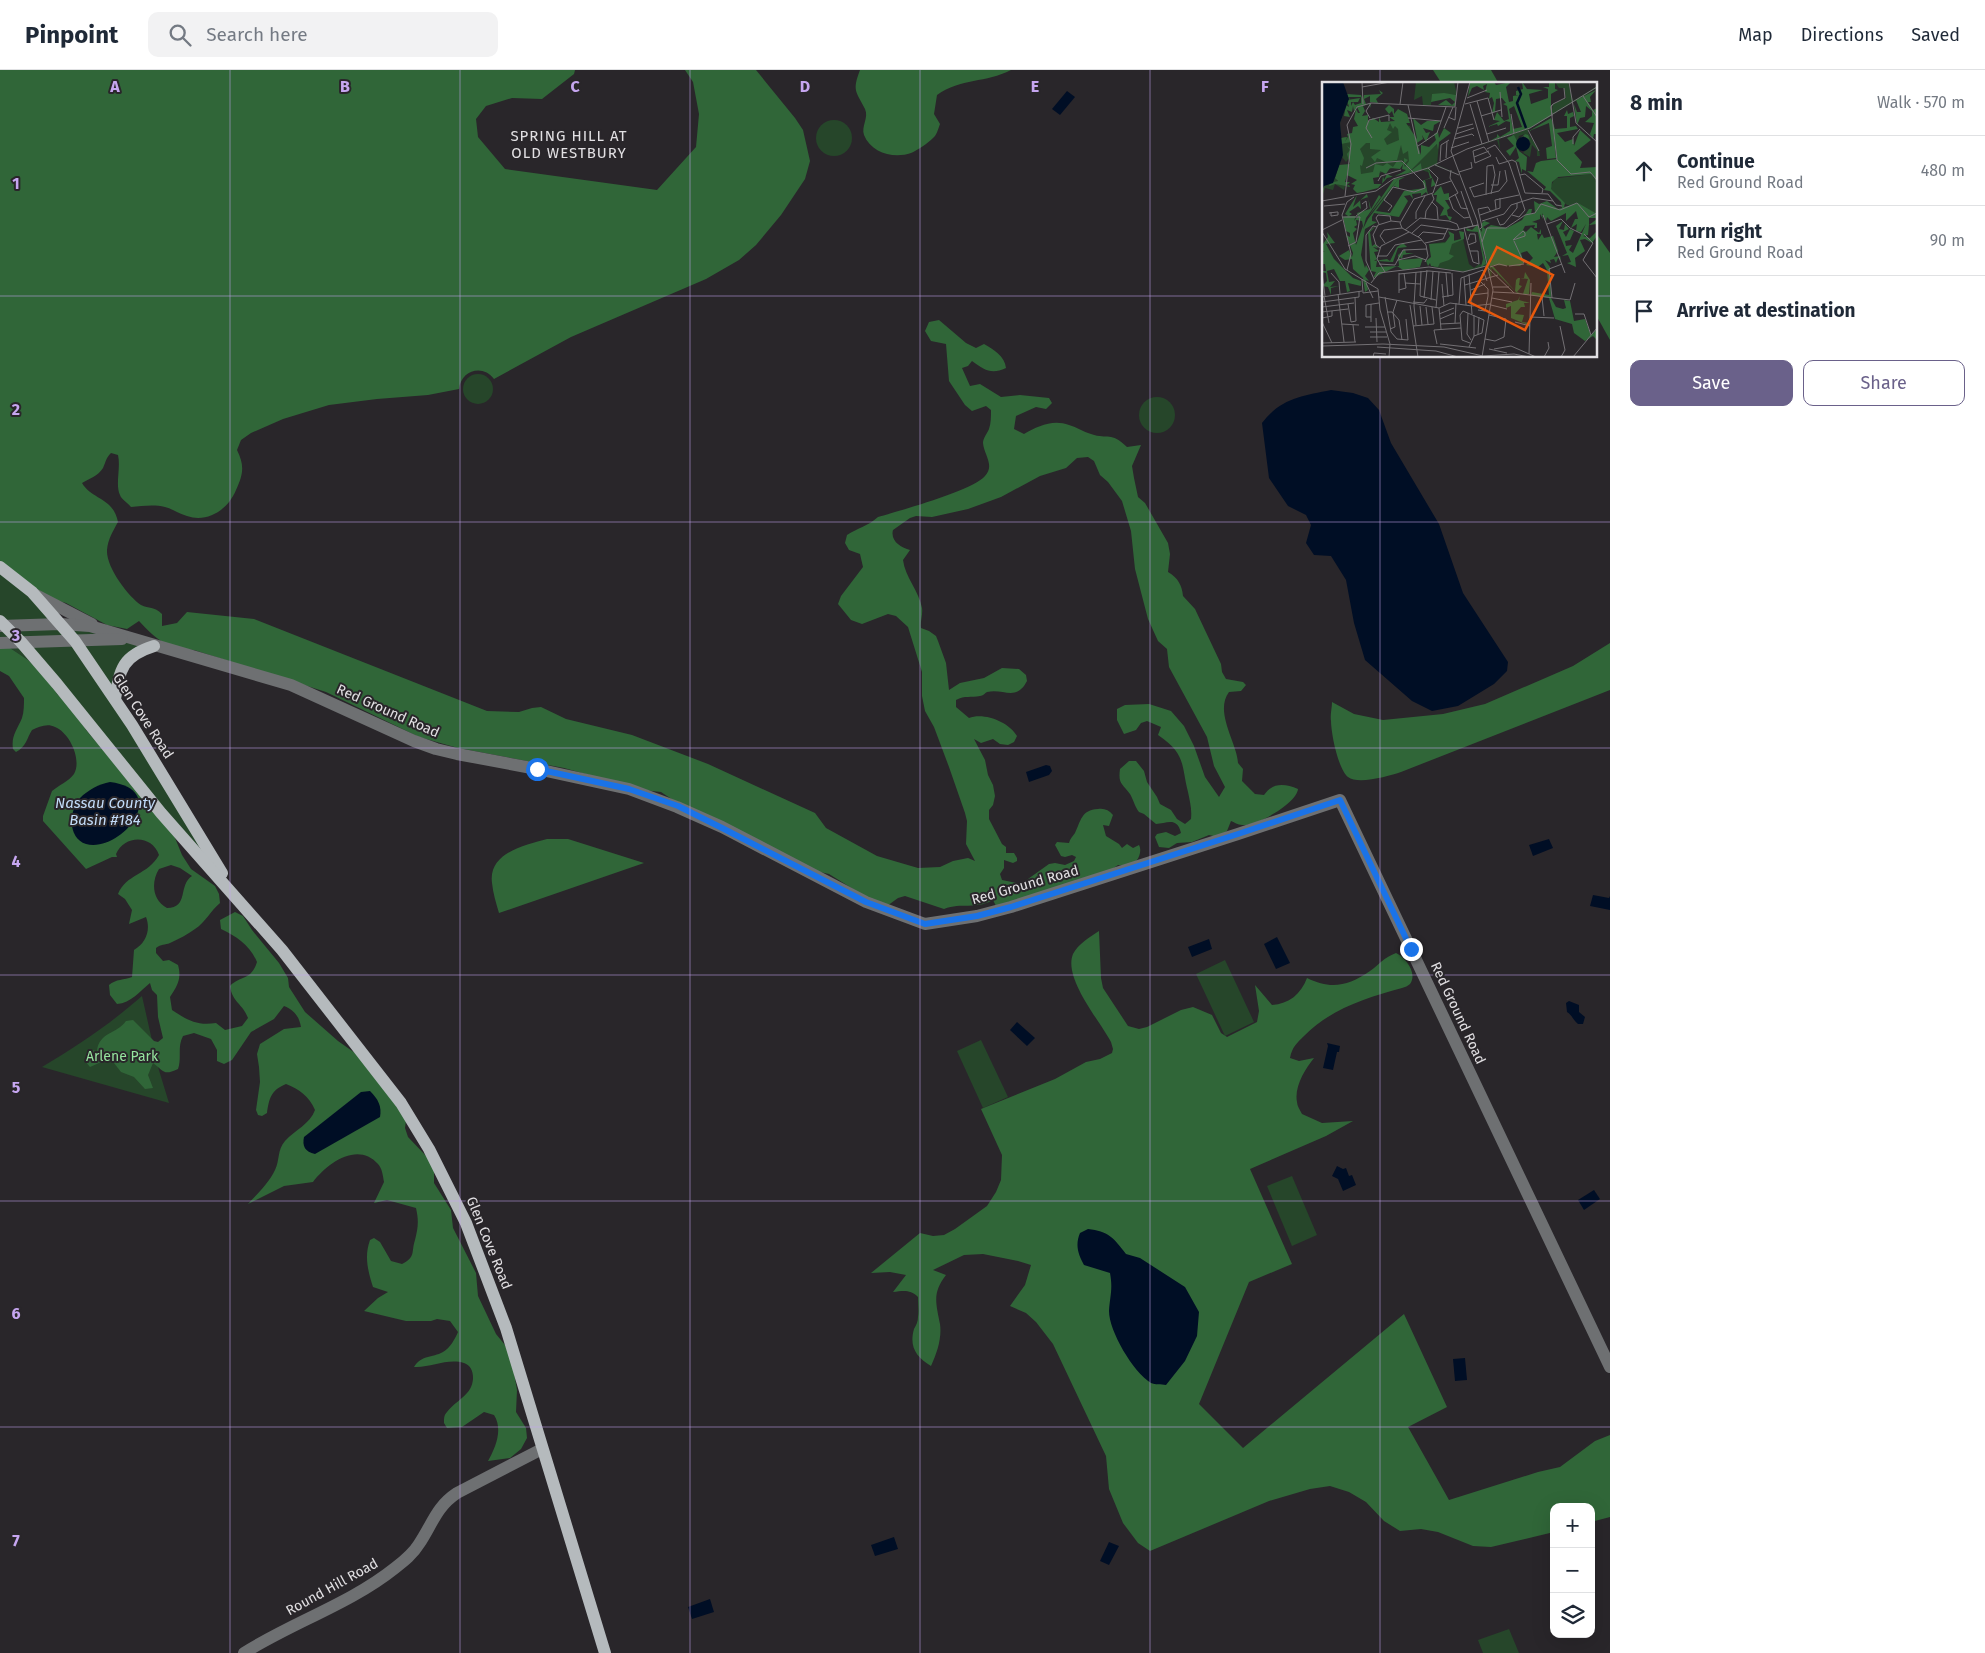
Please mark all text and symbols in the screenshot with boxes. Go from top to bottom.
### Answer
search box [148,12,498,57]
text: Pinpoint [25,21,118,49]
icon: search [166,21,194,49]
text: Search here [206,23,308,46]
text: Map [1738,24,1773,46]
text: Directions [1801,24,1883,46]
text: Saved [1911,24,1960,46]
text: A [109,77,120,96]
text: B [340,77,350,96]
text: C [570,77,580,96]
text: D [800,77,810,96]
text: E [1031,77,1039,96]
text: F [1261,77,1269,96]
inset map [1322,82,1598,358]
text: 8 min [1630,90,1683,116]
text: Walk · 570 m [1877,93,1965,112]
district label: SPRING HILL AT OLD WESTBURY [510,127,628,162]
text: Continue [1677,150,1755,173]
icon: ahead [1630,157,1658,185]
text: 480 m [1921,161,1965,180]
text: Red Ground Road [1677,173,1804,192]
text: 1 [12,174,20,193]
text: Turn right [1677,220,1762,243]
icon: right [1630,227,1658,255]
text: 90 m [1930,231,1965,250]
text: Red Ground Road [1677,243,1804,262]
icon: arrive [1630,297,1658,325]
text: Arrive at destination [1677,299,1856,322]
button: Save [1630,360,1793,406]
button: Share [1803,360,1965,406]
text: 2 [12,400,20,419]
text: 3 [11,626,20,645]
street label: Glen Cove Road [109,670,177,762]
street label: Red Ground Road [334,681,442,741]
route start [526,758,549,781]
water label: Nassau County Basin #184 [55,794,156,829]
text: 4 [11,852,21,871]
street label: Red Ground Road [969,862,1081,908]
route end [1400,938,1423,961]
street label: Red Ground Road [1427,959,1489,1067]
park label: Arlene Park [86,1048,159,1065]
text: 5 [12,1078,21,1097]
street label: Glen Cove Road [463,1194,515,1292]
text: 6 [11,1304,21,1323]
map controls [1550,1503,1595,1638]
button: + [1550,1503,1595,1548]
text: 7 [12,1531,20,1550]
button: − [1550,1548,1595,1593]
street label: Round Hill Road [283,1555,381,1619]
button: layers [1550,1593,1595,1638]

